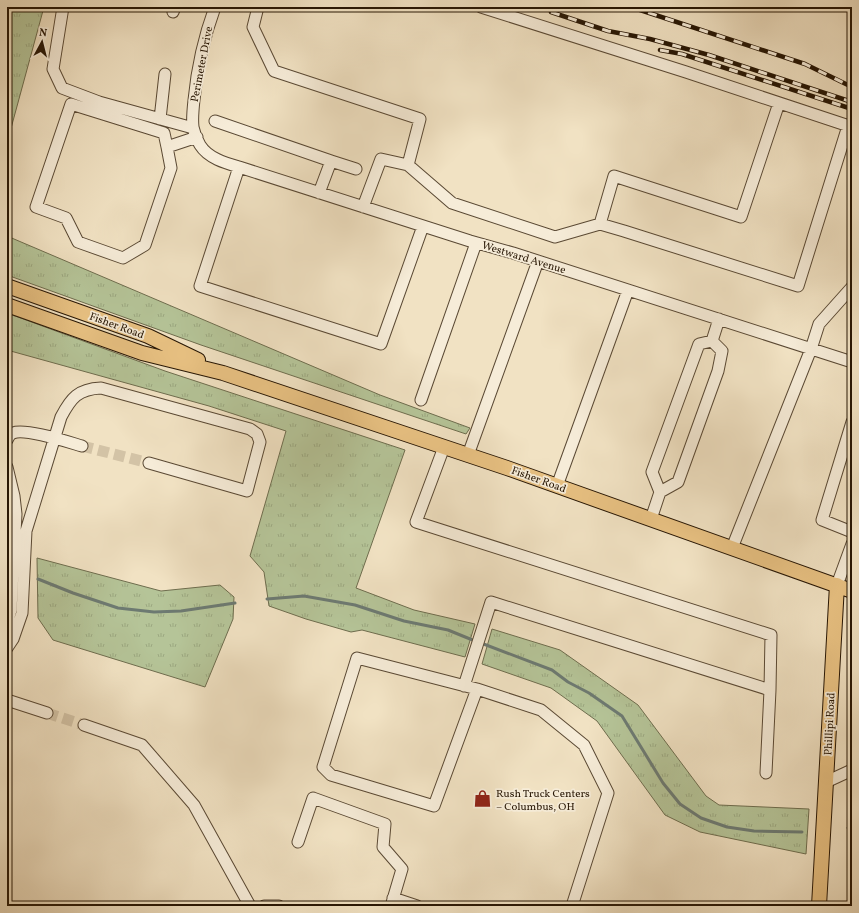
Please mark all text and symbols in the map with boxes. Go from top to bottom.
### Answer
north arrow [22,22,62,62]
street label: Perimeter Drive [188,25,217,103]
text: N [38,26,48,41]
street label: Westward Avenue [480,239,567,278]
street label: Fisher Road [87,310,146,343]
street label: Fisher Road [509,464,568,497]
street label: Phillipi Road [821,692,840,756]
place label: Rush Truck Centers – Columbus, OH [496,787,590,815]
shop icon: Rush Truck Centers – Columbus, OH [473,789,493,809]

